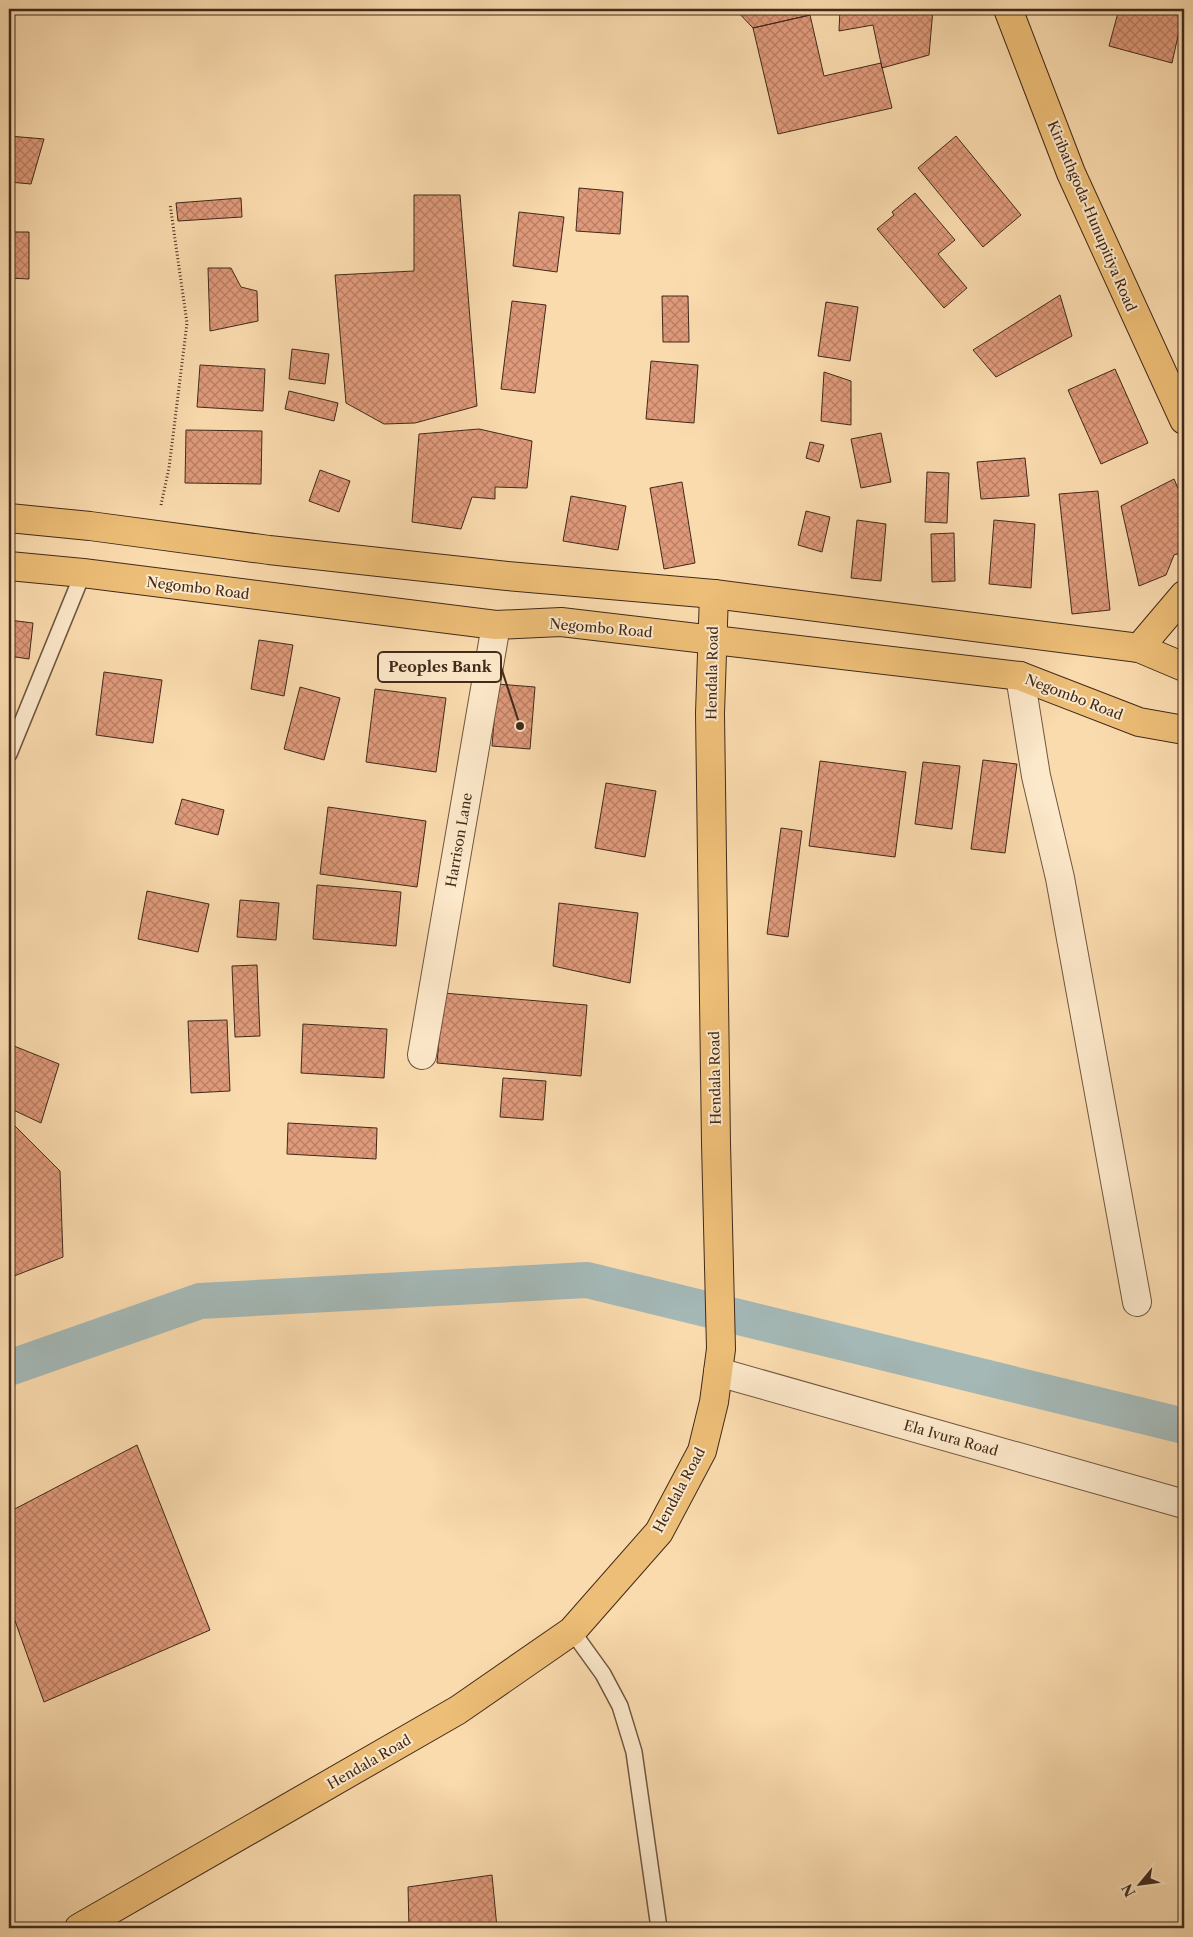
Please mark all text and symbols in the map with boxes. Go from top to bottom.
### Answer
street label: Kiribathgoda-Hunupitiya Road [1044,118,1141,315]
street label: Negombo Road [146,573,251,603]
street label: Negombo Road [549,615,654,642]
street label: Hendala Road [702,625,722,720]
callout: Peoples Bank [378,652,501,682]
text: Peoples Bank [388,657,493,676]
street label: Negombo Road [1023,670,1126,724]
street label: Harrison Lane [442,791,476,889]
street label: Hendala Road [705,1030,725,1125]
street label: Ela Ivura Road [902,1416,1001,1460]
street label: Hendala Road [649,1444,709,1536]
street label: Hendala Road [324,1730,415,1793]
north arrow [1116,1860,1166,1910]
text: N [1118,1881,1139,1900]

